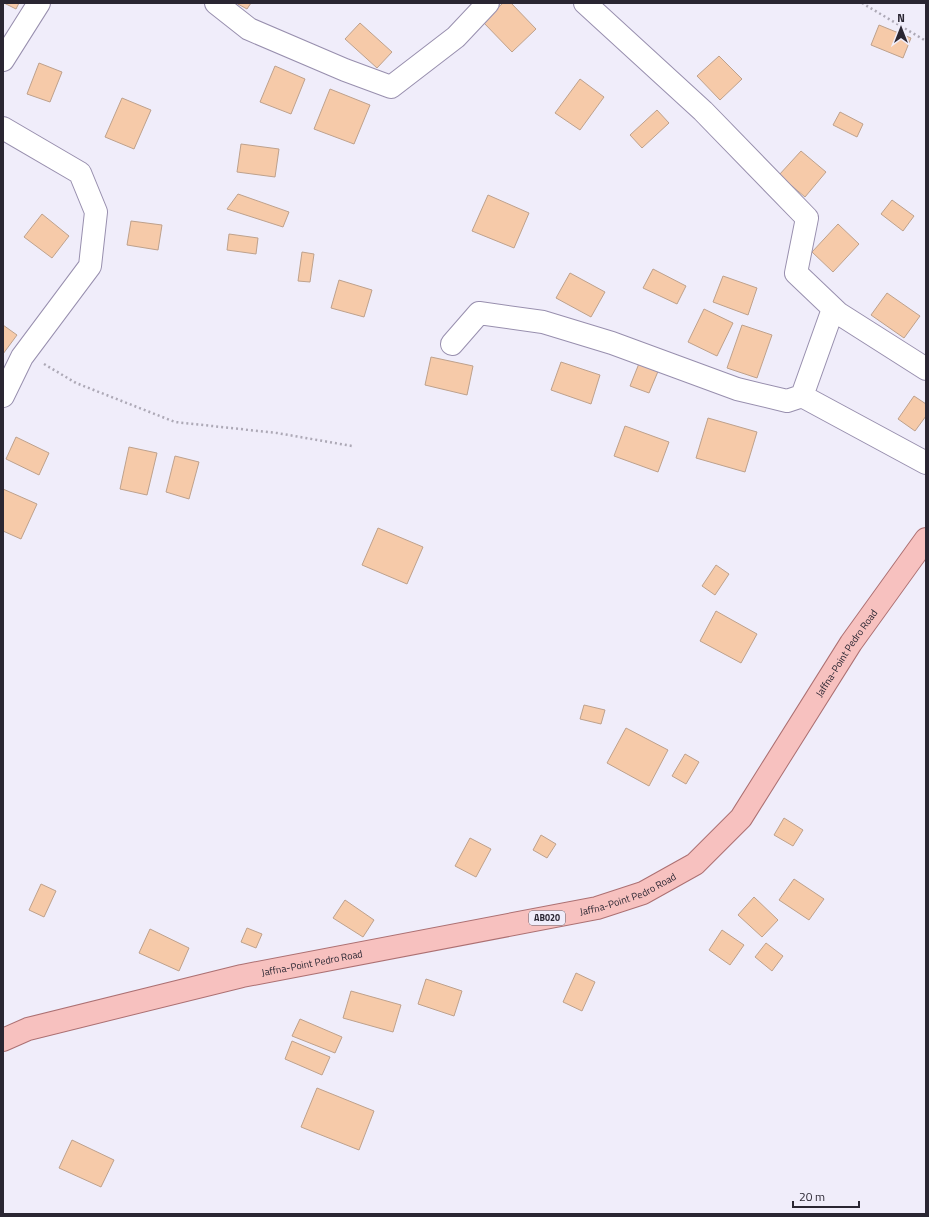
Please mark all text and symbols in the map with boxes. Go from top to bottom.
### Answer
north arrow [881,8,921,48]
text: N [897,10,905,26]
street label: Jaffna-Point Pedro Road [812,606,881,700]
street label: Jaffna-Point Pedro Road [578,869,679,919]
road number: AB020 [529,911,565,925]
street label: Jaffna-Point Pedro Road [260,946,364,980]
scale bar [793,1183,859,1209]
text: 20 m [799,1187,825,1206]

